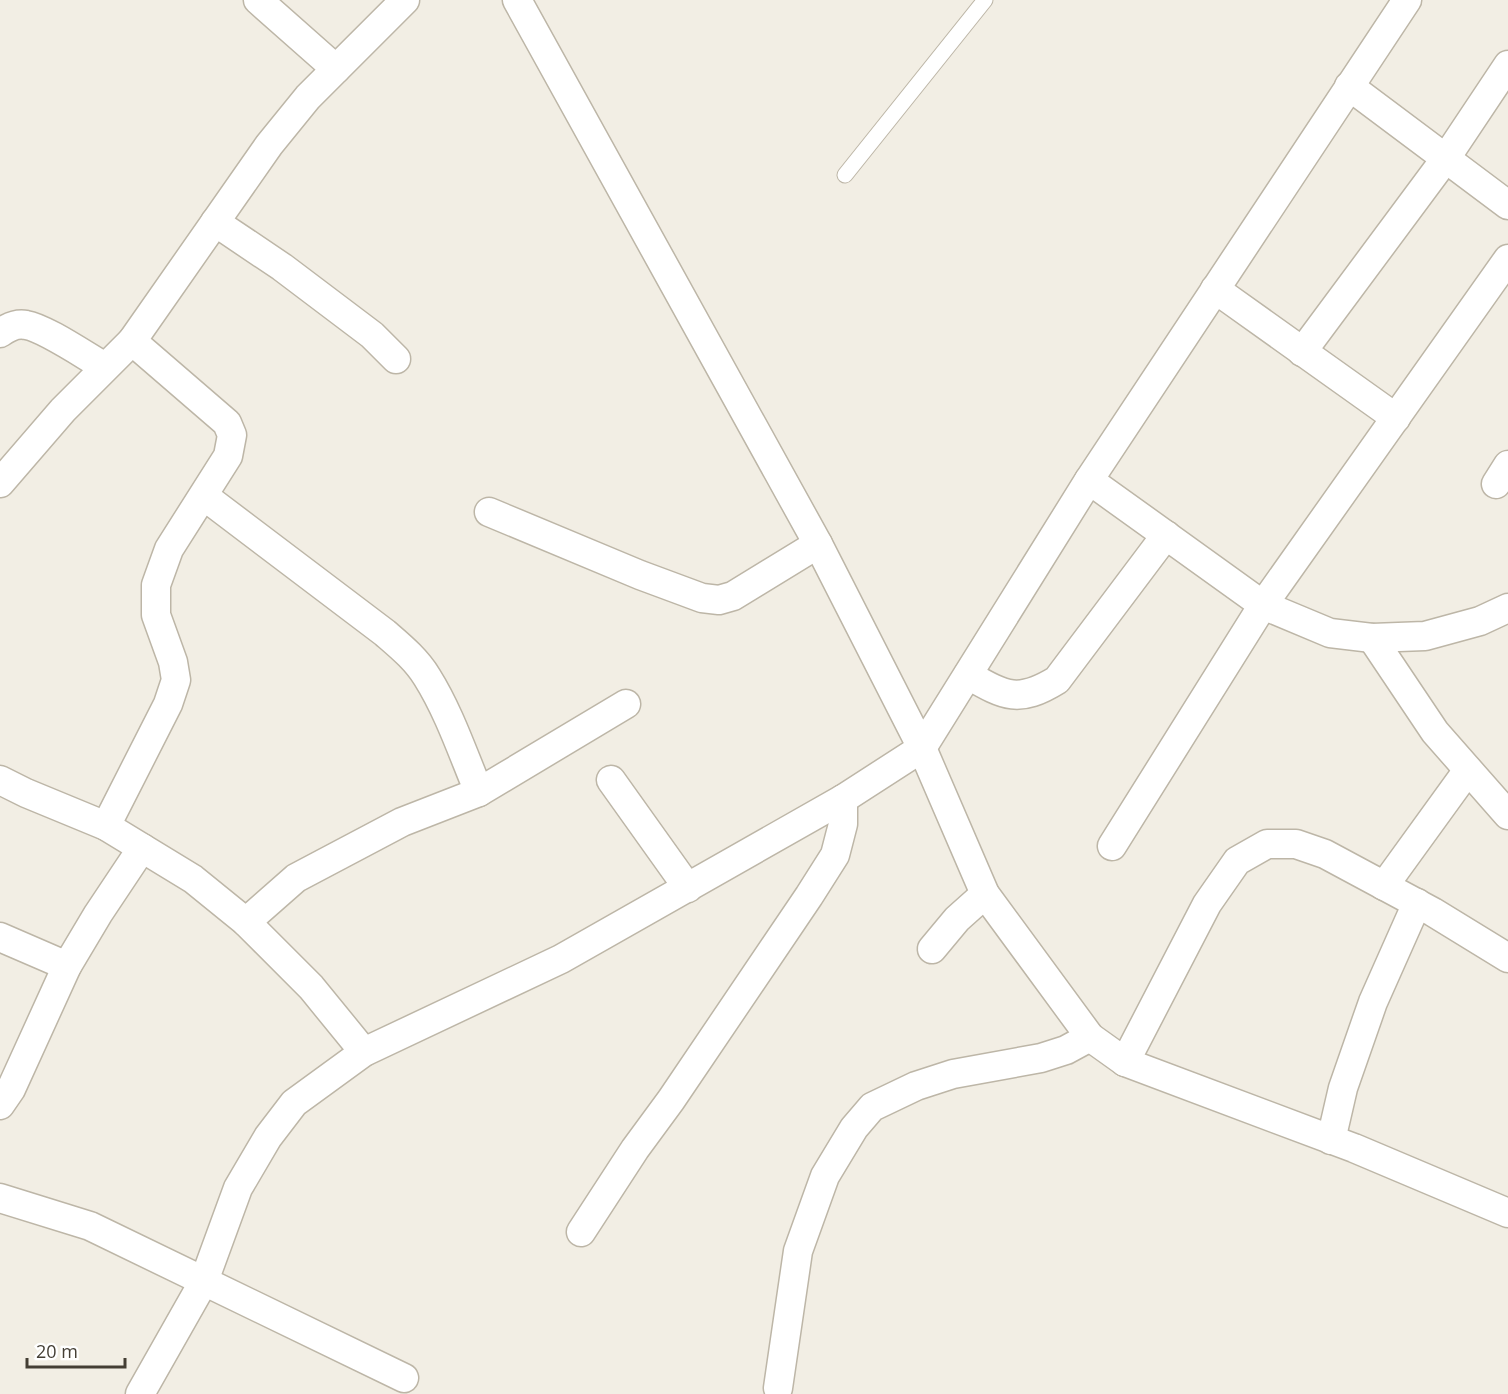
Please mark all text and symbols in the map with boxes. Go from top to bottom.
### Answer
scale bar [27,1331,124,1369]
text: 20 m [36,1339,78,1363]

